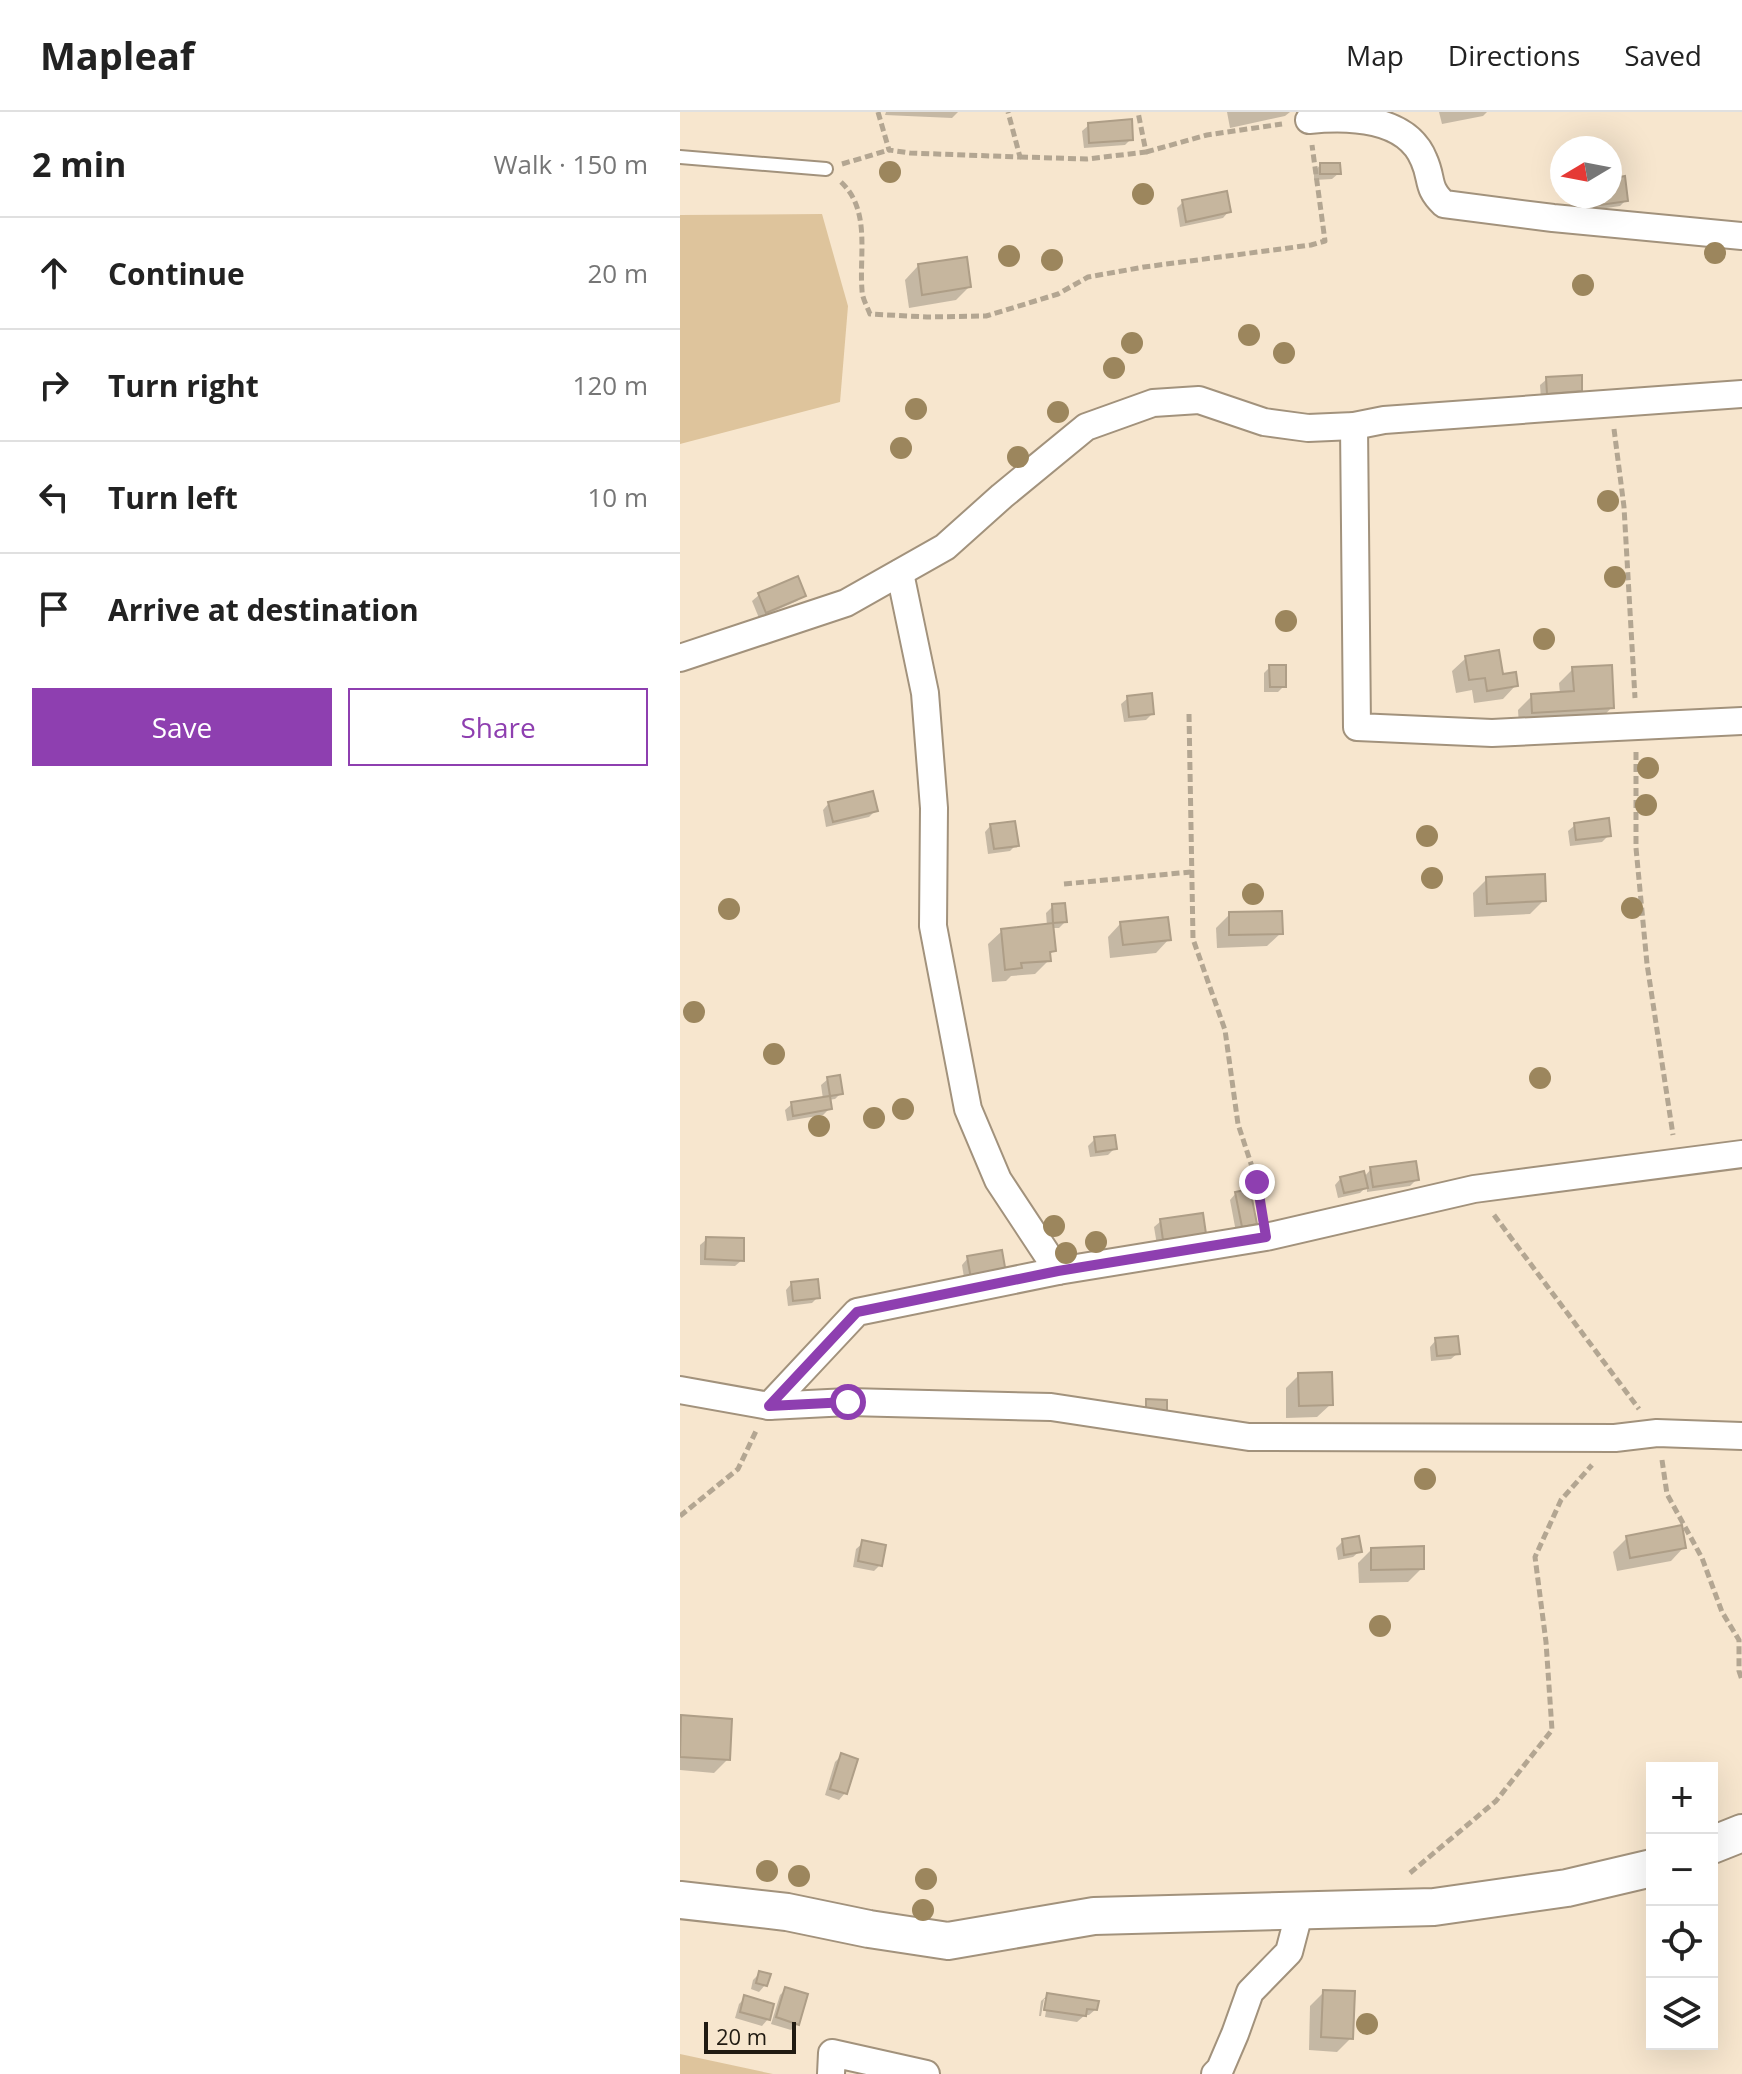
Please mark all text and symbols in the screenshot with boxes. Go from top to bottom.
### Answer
text: Mapleaf [40,29,195,81]
text: Map [1346,36,1404,74]
text: Directions [1448,36,1580,74]
text: Saved [1624,36,1702,74]
north arrow [1550,136,1622,208]
text: 2 min [32,141,126,187]
text: Walk · 150 m [494,146,648,182]
icon: ahead [32,251,76,295]
text: Continue [108,253,245,294]
text: 20 m [587,255,648,291]
icon: right [32,363,76,407]
text: Turn right [108,365,259,406]
text: 120 m [573,367,648,403]
icon: left [32,475,76,519]
text: Turn left [108,477,238,518]
text: 10 m [587,479,648,515]
icon: arrive [32,587,76,631]
text: Arrive at destination [108,589,419,630]
button: Save [32,688,332,766]
button: Share [348,688,648,766]
route end [1239,1164,1275,1200]
route start [830,1384,866,1420]
map controls [1646,1762,1718,2050]
button: + [1646,1762,1718,1834]
button: − [1646,1834,1718,1906]
button: locate [1646,1906,1718,1978]
button: layers [1646,1978,1718,2050]
scale bar [704,2018,796,2054]
text: 20 m [716,2021,767,2051]

